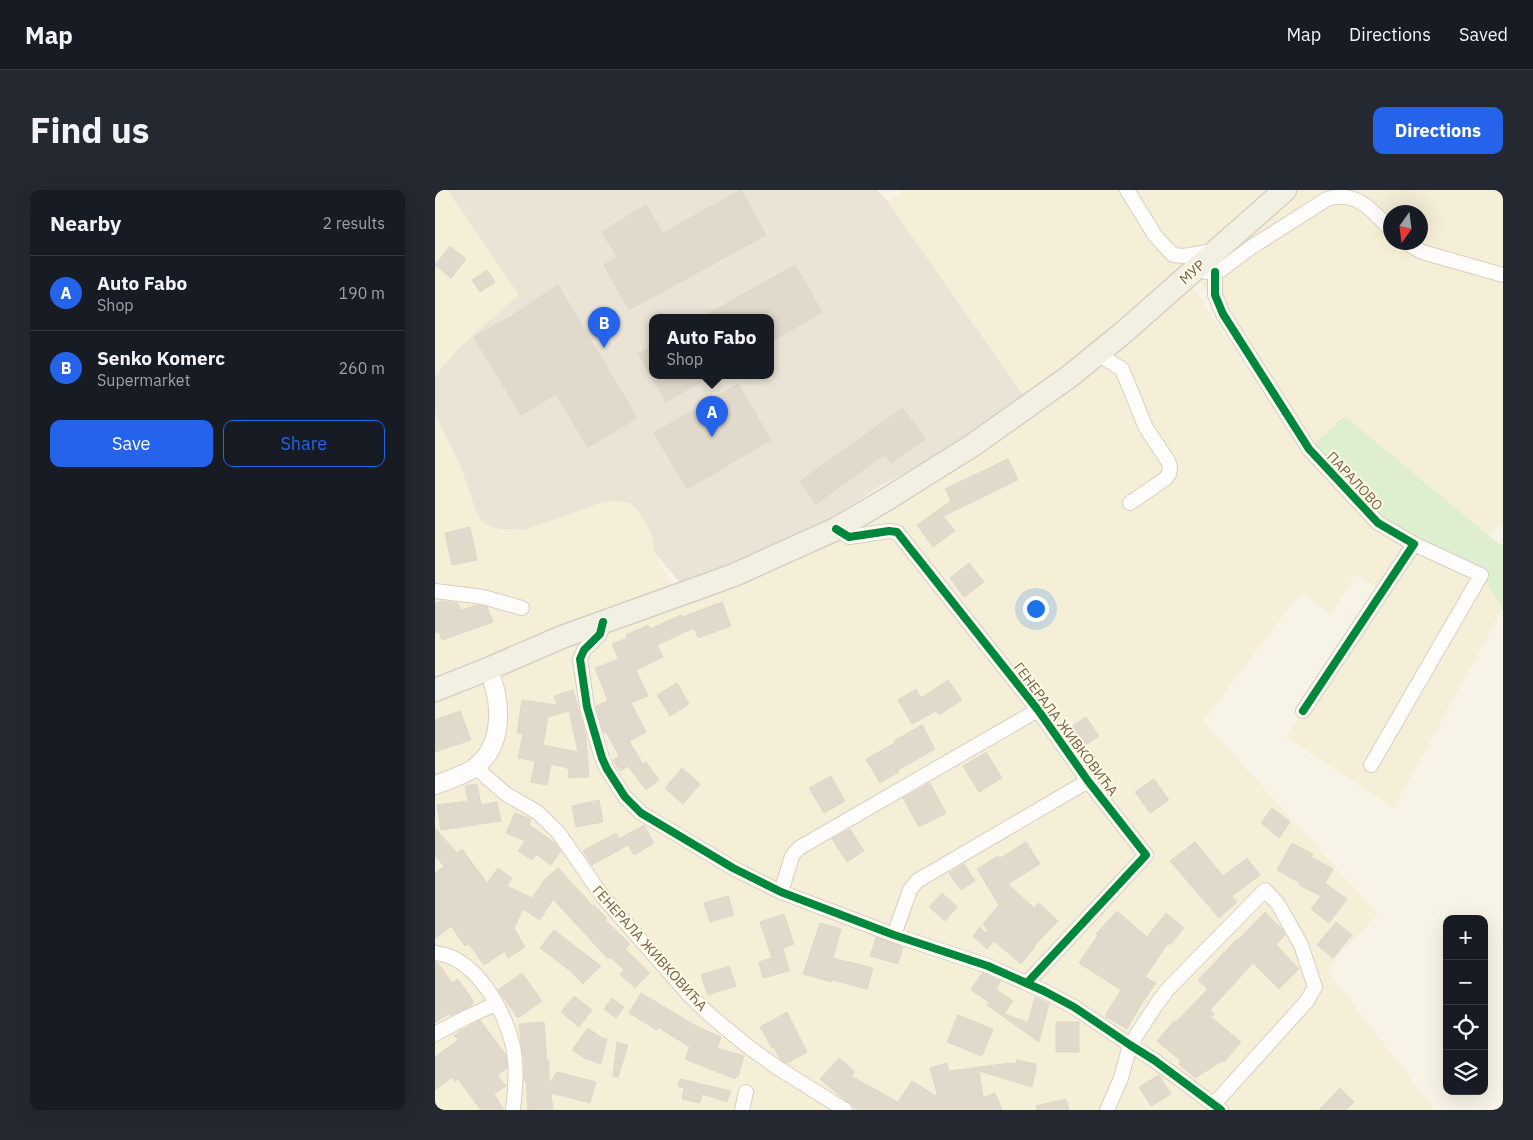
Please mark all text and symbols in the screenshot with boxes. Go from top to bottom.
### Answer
text: Map [25,19,73,51]
text: Map [1286,23,1321,46]
text: Directions [1349,23,1431,46]
text: Saved [1459,23,1508,46]
text: Find us [30,107,149,153]
button: Directions [1373,107,1503,154]
north arrow [1383,205,1428,250]
text: Nearby [50,209,121,237]
text: 2 results [322,213,385,233]
street label: МУР [1175,256,1209,288]
text: Auto Fabo [97,271,187,295]
text: A [61,283,71,303]
text: 190 m [338,283,385,303]
text: Shop [97,295,134,315]
pin: B [588,307,620,348]
popup [649,314,774,379]
text: Auto Fabo [666,325,757,349]
text: Senko Komerc [97,346,225,370]
text: Shop [666,349,703,369]
text: B [61,358,71,378]
text: 260 m [338,358,385,378]
text: Supermarket [97,370,190,390]
pin: A [696,396,728,437]
button: Save [50,420,213,467]
button: Share [223,420,385,467]
street label: ПАРАЛОВО [1323,448,1387,514]
your location [1023,596,1049,622]
street label: ГЕНЕРАЛА ЖИВКОВИЋА [1010,659,1122,799]
street label: ГЕНЕРАЛА ЖИВКОВИЋА [589,882,711,1014]
map controls [1443,915,1488,1095]
button: + [1443,915,1488,960]
button: − [1443,960,1488,1005]
button: locate [1443,1005,1488,1050]
button: layers [1443,1050,1488,1095]

